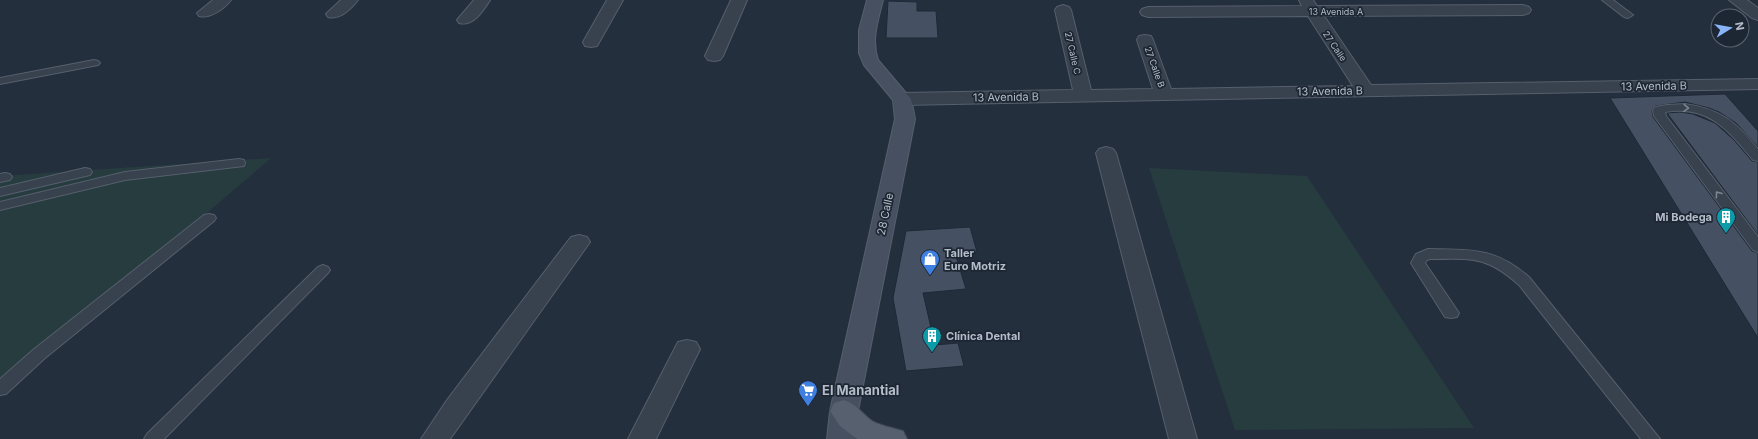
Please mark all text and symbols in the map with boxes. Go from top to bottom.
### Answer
street label: 13 Avenida A [1309,6,1363,17]
north arrow [1710,8,1750,48]
text: N [1732,21,1747,32]
street label: 27 Calle [1321,29,1349,63]
street label: 27 Calle C [1063,31,1083,76]
street label: 27 Calle B [1143,45,1168,89]
street label: 13 Avenida B [1621,78,1687,94]
street label: 13 Avenida B [1297,83,1363,99]
street label: 13 Avenida B [973,89,1039,105]
one-way arrow [1683,104,1689,113]
one-way arrow [1716,191,1723,198]
street label: 28 Calle [874,192,896,236]
building icon: Mi Bodega [1715,206,1737,234]
place label: Mi Bodega [1655,210,1712,224]
place label: Taller Euro Motriz [944,246,1006,273]
shop icon: Taller Euro Motriz [919,248,941,276]
building icon: Clínica Dental [921,325,943,353]
place label: Clínica Dental [946,329,1020,343]
supermarket icon: El Manantial [797,379,819,407]
place label: El Manantial [822,382,899,398]

